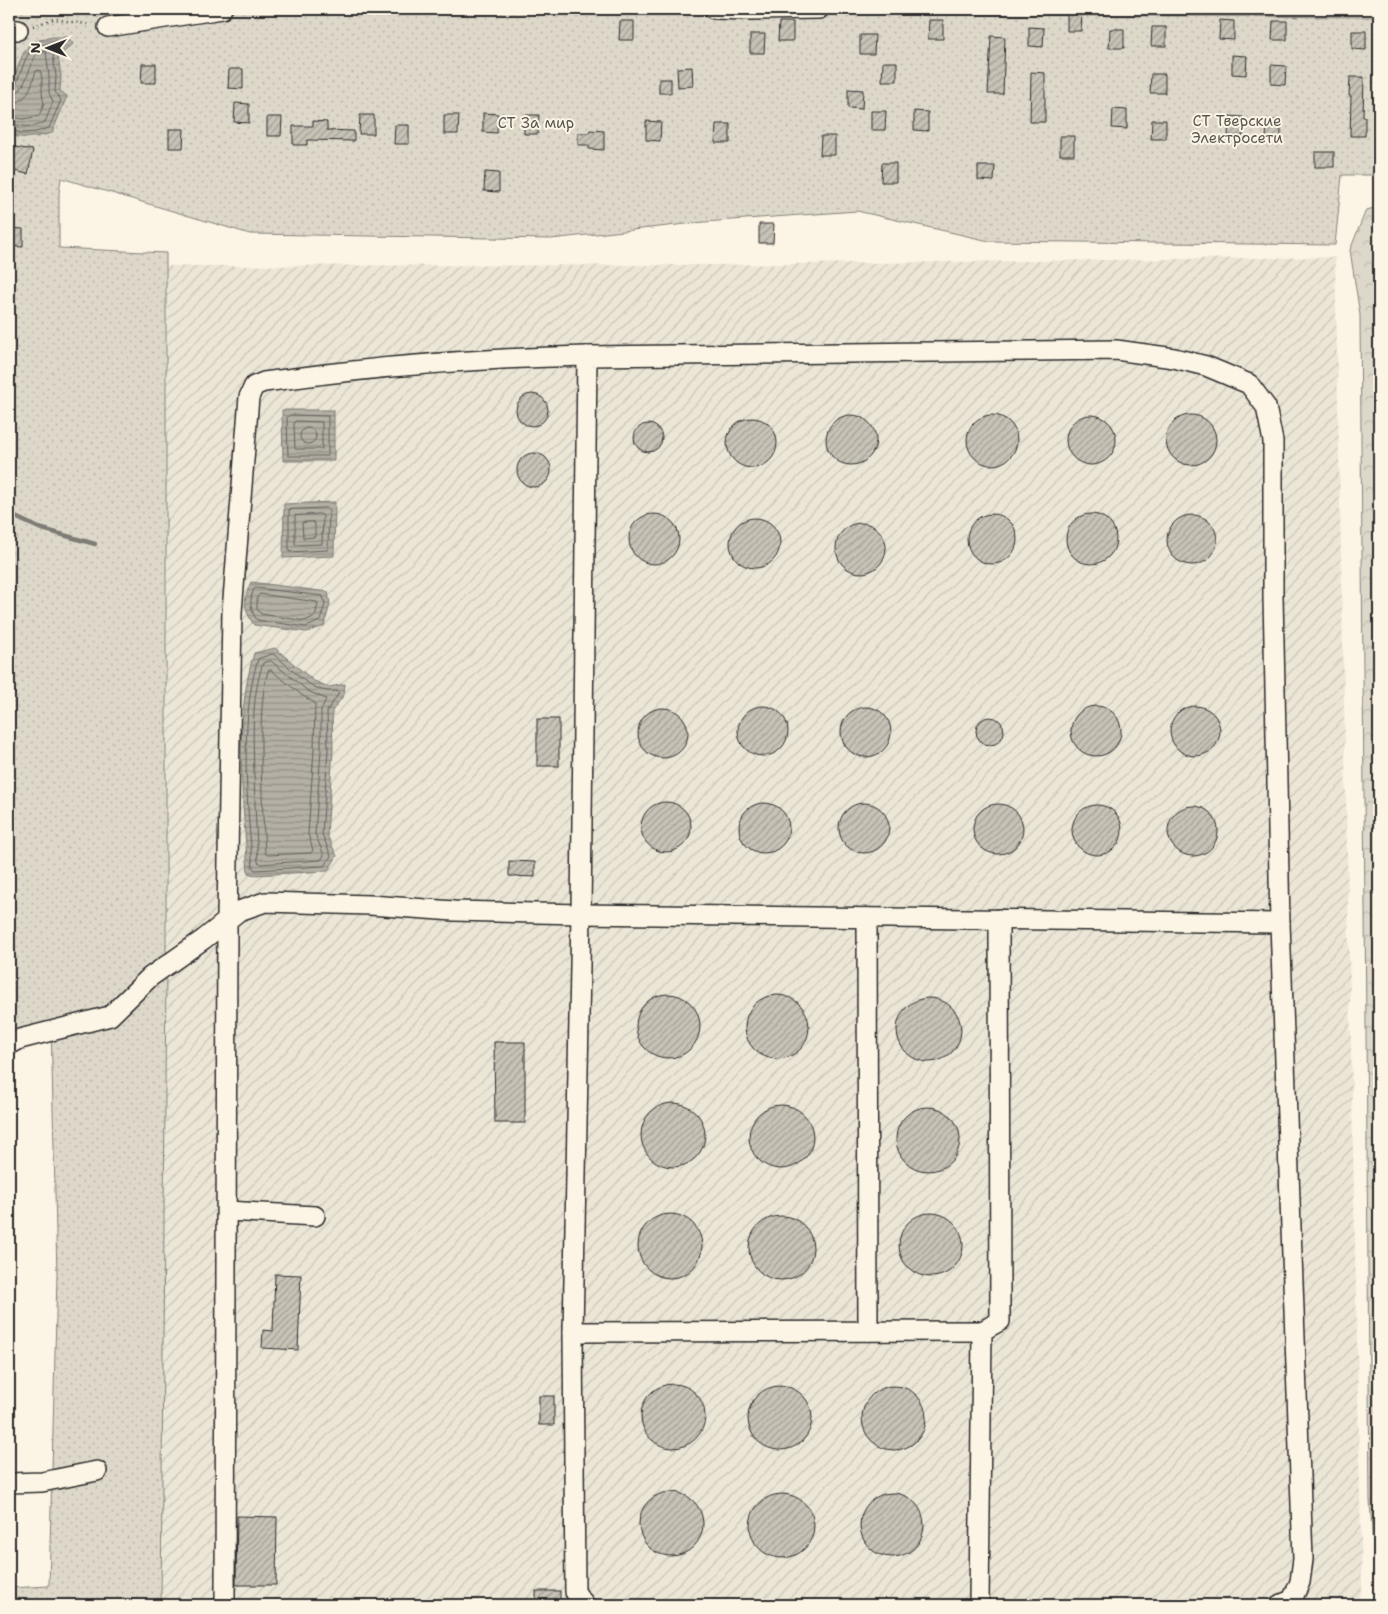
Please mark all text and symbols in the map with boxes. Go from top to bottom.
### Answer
north arrow [22,22,72,72]
text: N [26,42,44,54]
park label: СТ Тверские Электросети [1191,111,1283,148]
park label: СТ За мир [498,113,574,133]

